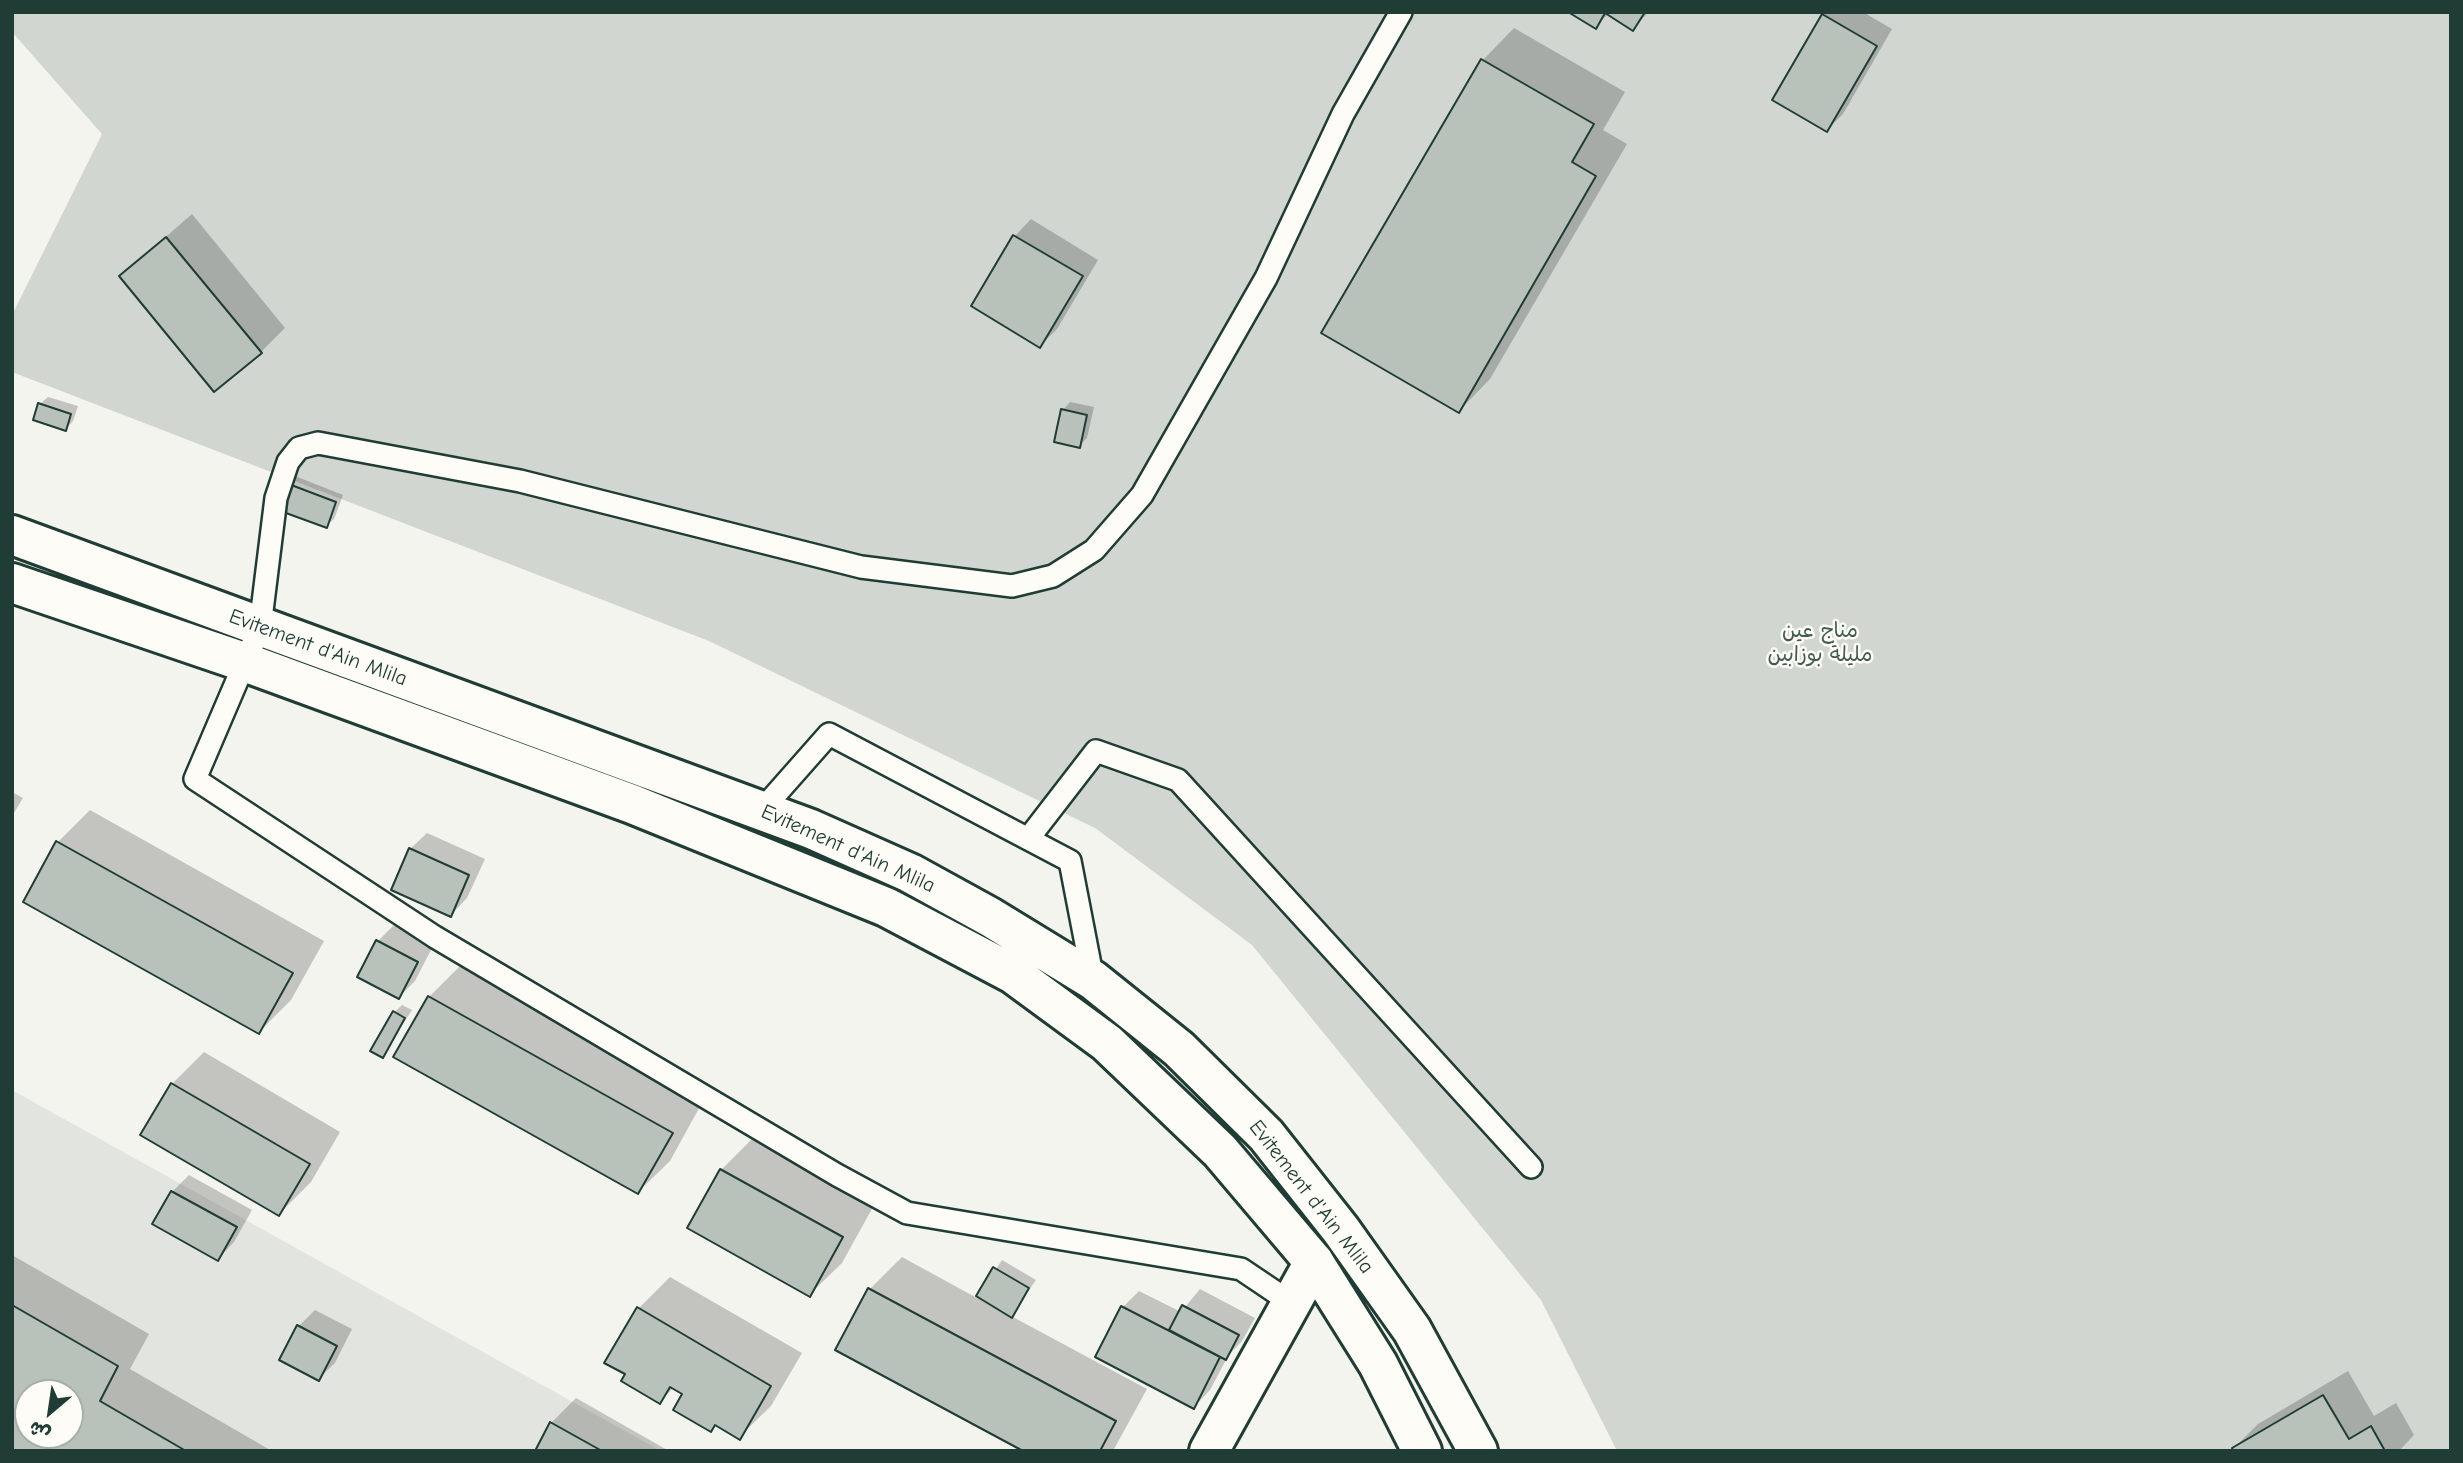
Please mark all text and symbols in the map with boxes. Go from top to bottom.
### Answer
street label: Evitement d'Ain Mlila [225,604,411,692]
park label: مناج عين مليلة بوزابين [1767,618,1873,668]
street label: Evitement d'Ain Mlila [757,799,939,899]
street label: Evitement d'Ain Mlila [1243,1115,1379,1279]
north arrow [14,1379,84,1449]
text: ش [25,1416,54,1445]

